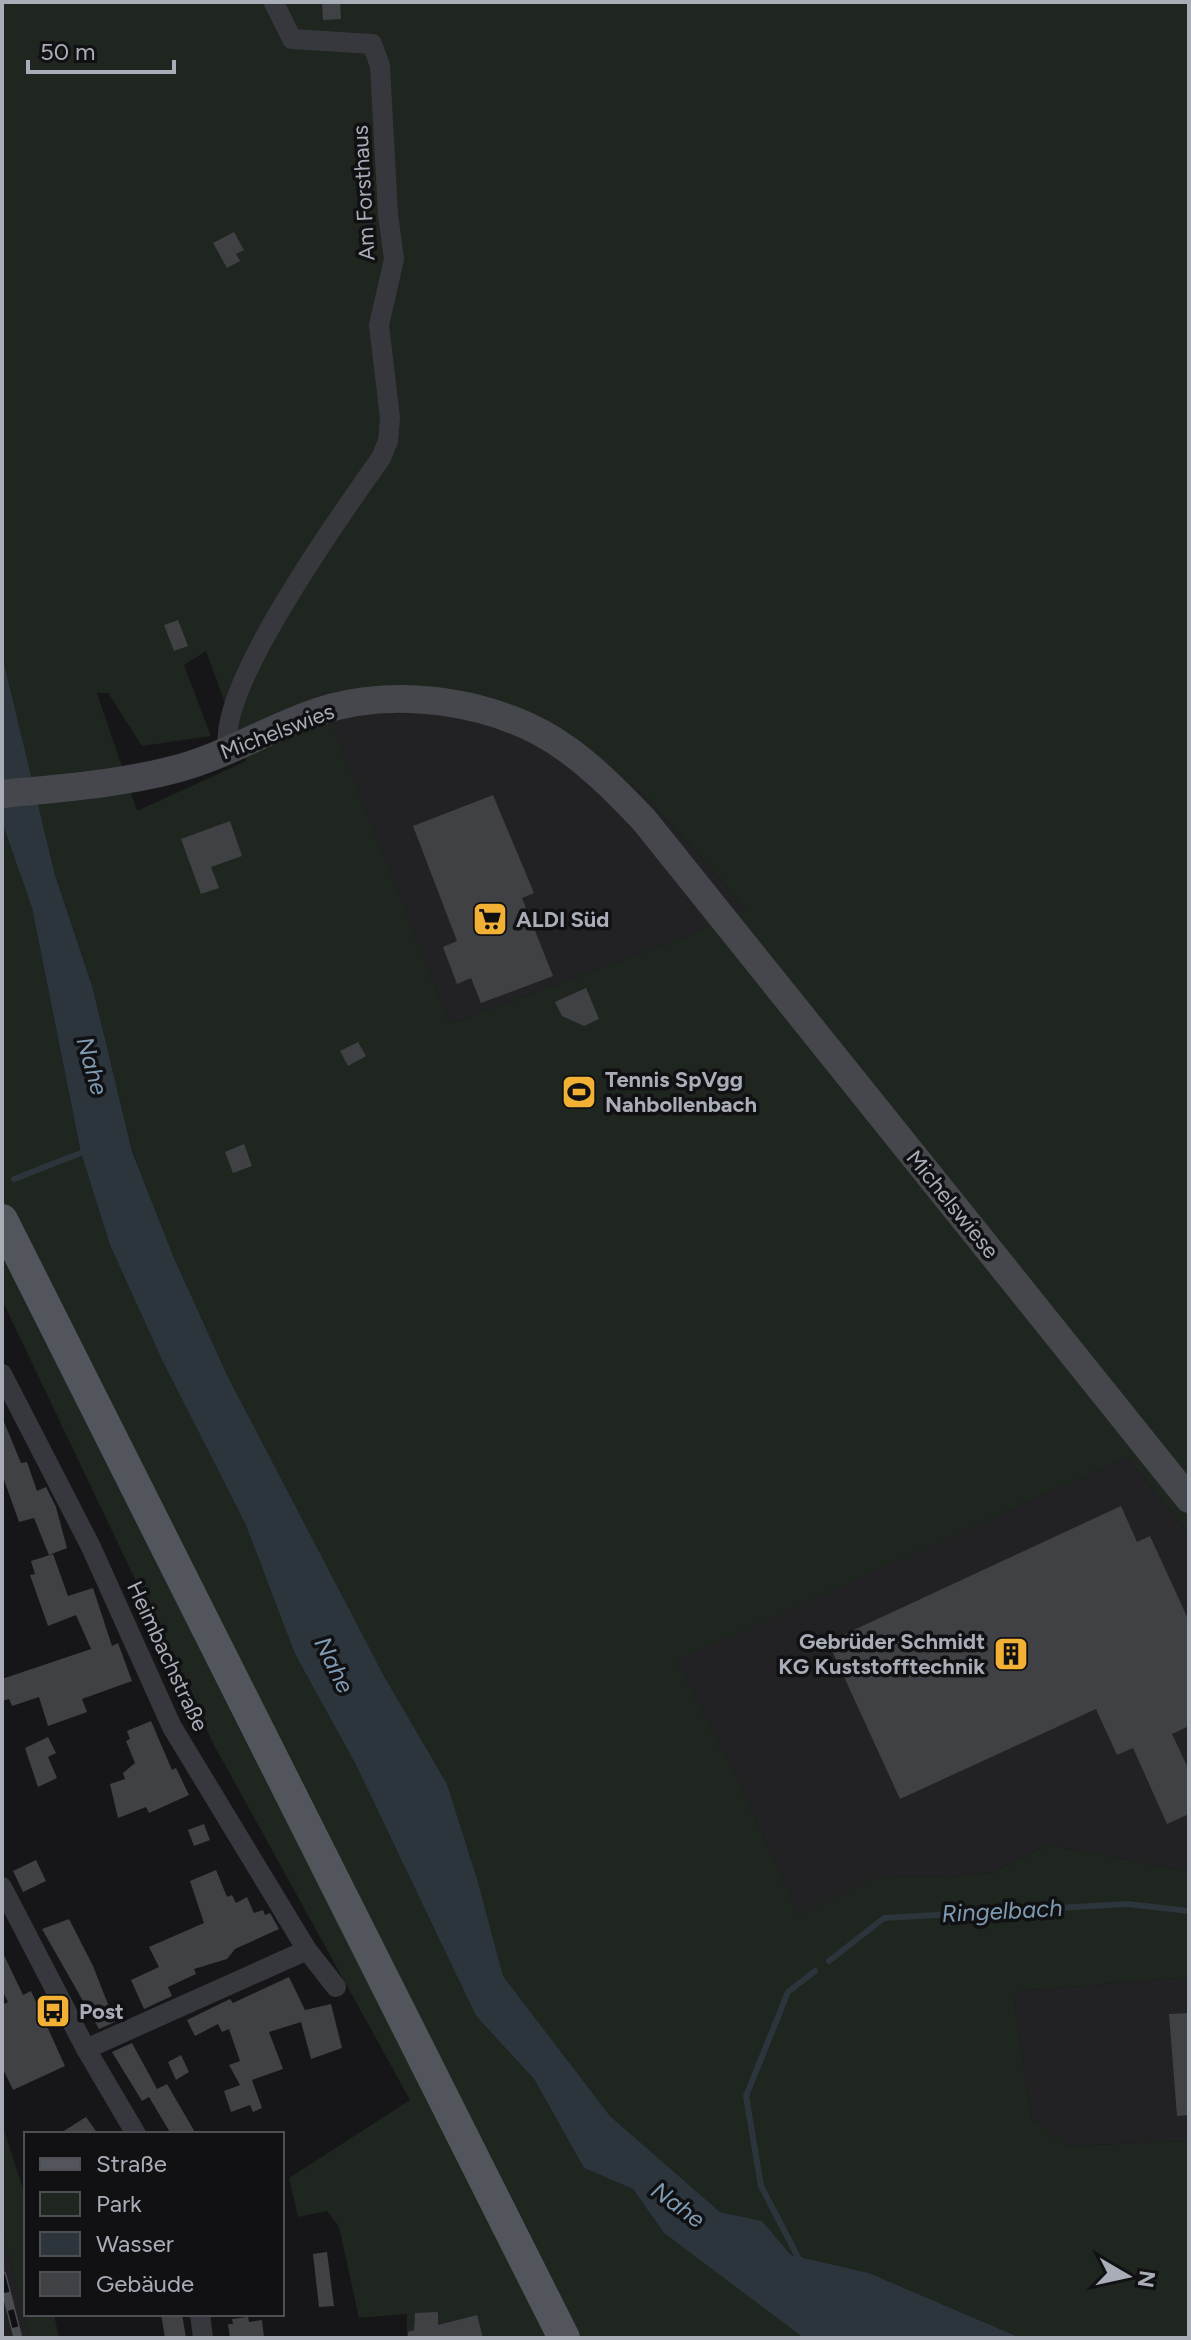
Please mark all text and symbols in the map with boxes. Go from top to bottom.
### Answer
scale bar [28,24,174,74]
text: 50 m [40,37,96,66]
street label: Am Forsthaus [346,125,381,261]
street label: Michelswies [217,697,338,766]
supermarket icon: ALDI Süd [471,900,509,938]
place label: ALDI Süd [516,906,609,933]
water label: Nahe [70,1033,115,1098]
place label: Tennis SpVgg Nahbollenbach [605,1066,757,1118]
sports icon: Tennis SpVgg Nahbollenbach [560,1073,598,1111]
street label: Michelswiese [901,1145,1005,1264]
street label: Heimbachstraße [121,1577,214,1735]
place label: Gebrüder Schmidt KG Kuststofftechnik [778,1628,985,1680]
water label: Nahe [308,1632,360,1698]
building icon: Gebrüder Schmidt KG Kuststofftechnik [992,1635,1030,1673]
water label: Ringelbach [941,1893,1063,1928]
bus stop icon: Post [34,1992,72,2030]
place label: Post [79,1998,124,2025]
legend [24,2132,284,2316]
text: Straße [96,2149,167,2178]
water label: Nahe [646,2175,711,2234]
text: Park [96,2189,142,2218]
text: Wasser [96,2229,174,2258]
north arrow [1087,2236,1167,2316]
text: Gebäude [96,2269,194,2298]
text: N [1132,2269,1161,2290]

